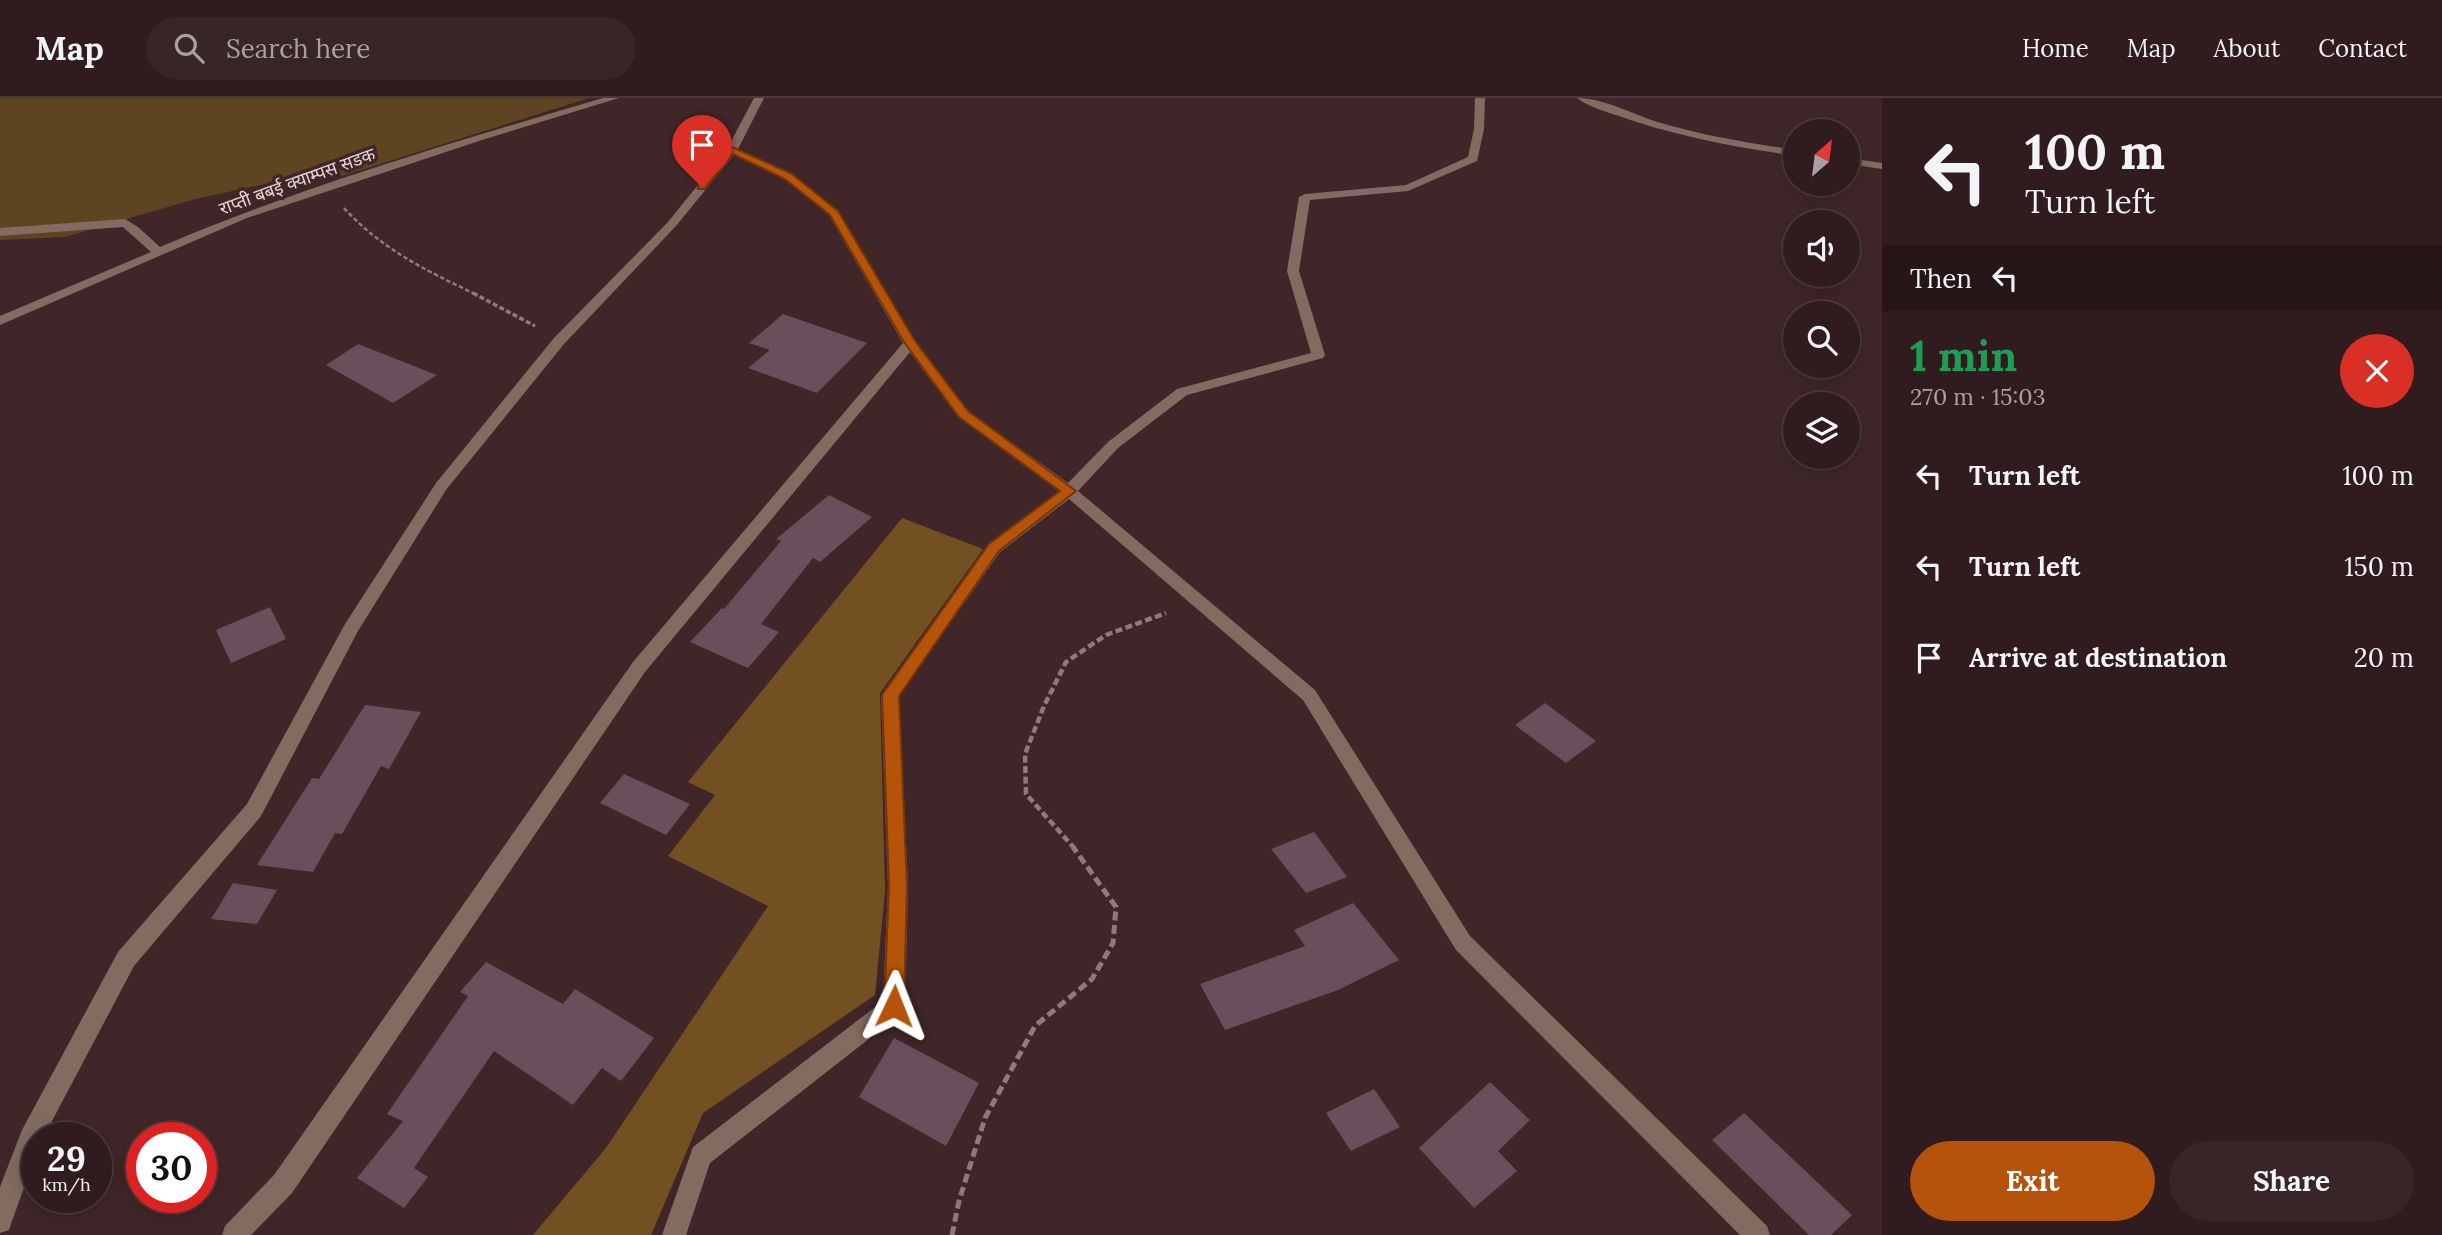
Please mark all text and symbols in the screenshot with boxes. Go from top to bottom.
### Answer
search box [146,17,636,80]
text: Map [35,27,104,69]
icon: search [170,29,208,67]
text: Search here [226,32,370,65]
text: Home [2022,33,2089,64]
text: Map [2127,33,2176,64]
text: About [2214,33,2280,64]
text: Contact [2318,33,2407,64]
pin [672,115,732,187]
north arrow [1783,119,1860,196]
map controls [1783,119,1860,469]
text: 100 m [2025,120,2165,182]
icon: arrive [683,126,721,164]
icon: left [1910,126,2001,217]
street label: राप्ती बबई क्याम्पस सडक [216,142,379,220]
text: Turn left [2025,181,2155,222]
button: sound [1783,210,1860,287]
icon: left [1986,259,2024,297]
text: Then [1910,262,1972,295]
button: search [1783,301,1860,378]
text: 1 min [1910,329,2017,383]
button: close [2340,334,2414,408]
text: 270 m · 15:03 [1910,382,2045,411]
button: layers [1783,392,1860,469]
icon: left [1910,457,1948,495]
text: Turn left [1969,459,2080,492]
text: 100 m [2342,459,2414,492]
icon: left [1910,548,1948,586]
text: Turn left [1969,550,2080,583]
text: 150 m [2344,550,2414,583]
icon: arrive [1910,639,1948,677]
text: Arrive at destination [1969,641,2227,674]
text: 20 m [2354,641,2414,674]
position arrow [857,969,931,1043]
speed limit sign: 30 [126,1122,217,1213]
text: 29 [47,1136,86,1181]
button: Exit [1910,1141,2155,1221]
button: Share [2169,1141,2414,1221]
text: km/h [42,1173,91,1196]

